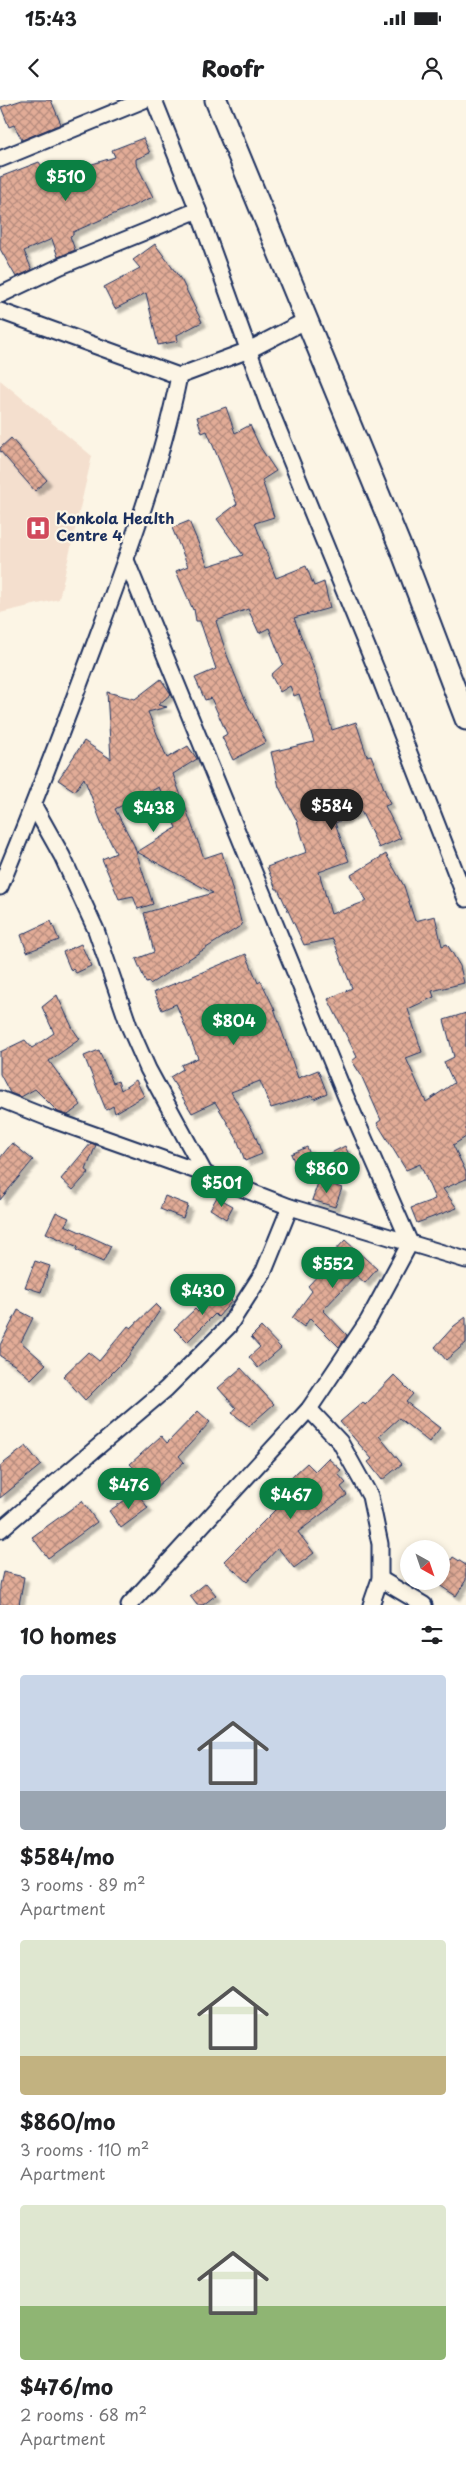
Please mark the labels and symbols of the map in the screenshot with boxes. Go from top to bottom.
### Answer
pin: $510 [36,159,96,202]
place label: Konkola Health Centre 4 [56,506,174,546]
hospital icon: Konkola Health Centre 4 [25,515,51,541]
pin: $584 [302,788,362,831]
pin: $438 [124,790,184,833]
pin: $804 [204,1004,264,1046]
pin: $860 [297,1152,357,1194]
pin: $501 [192,1166,252,1208]
pin: $552 [303,1246,363,1289]
pin: $430 [173,1274,233,1316]
pin: $476 [99,1468,159,1510]
pin: $467 [261,1478,321,1520]
north arrow [400,1540,450,1590]

